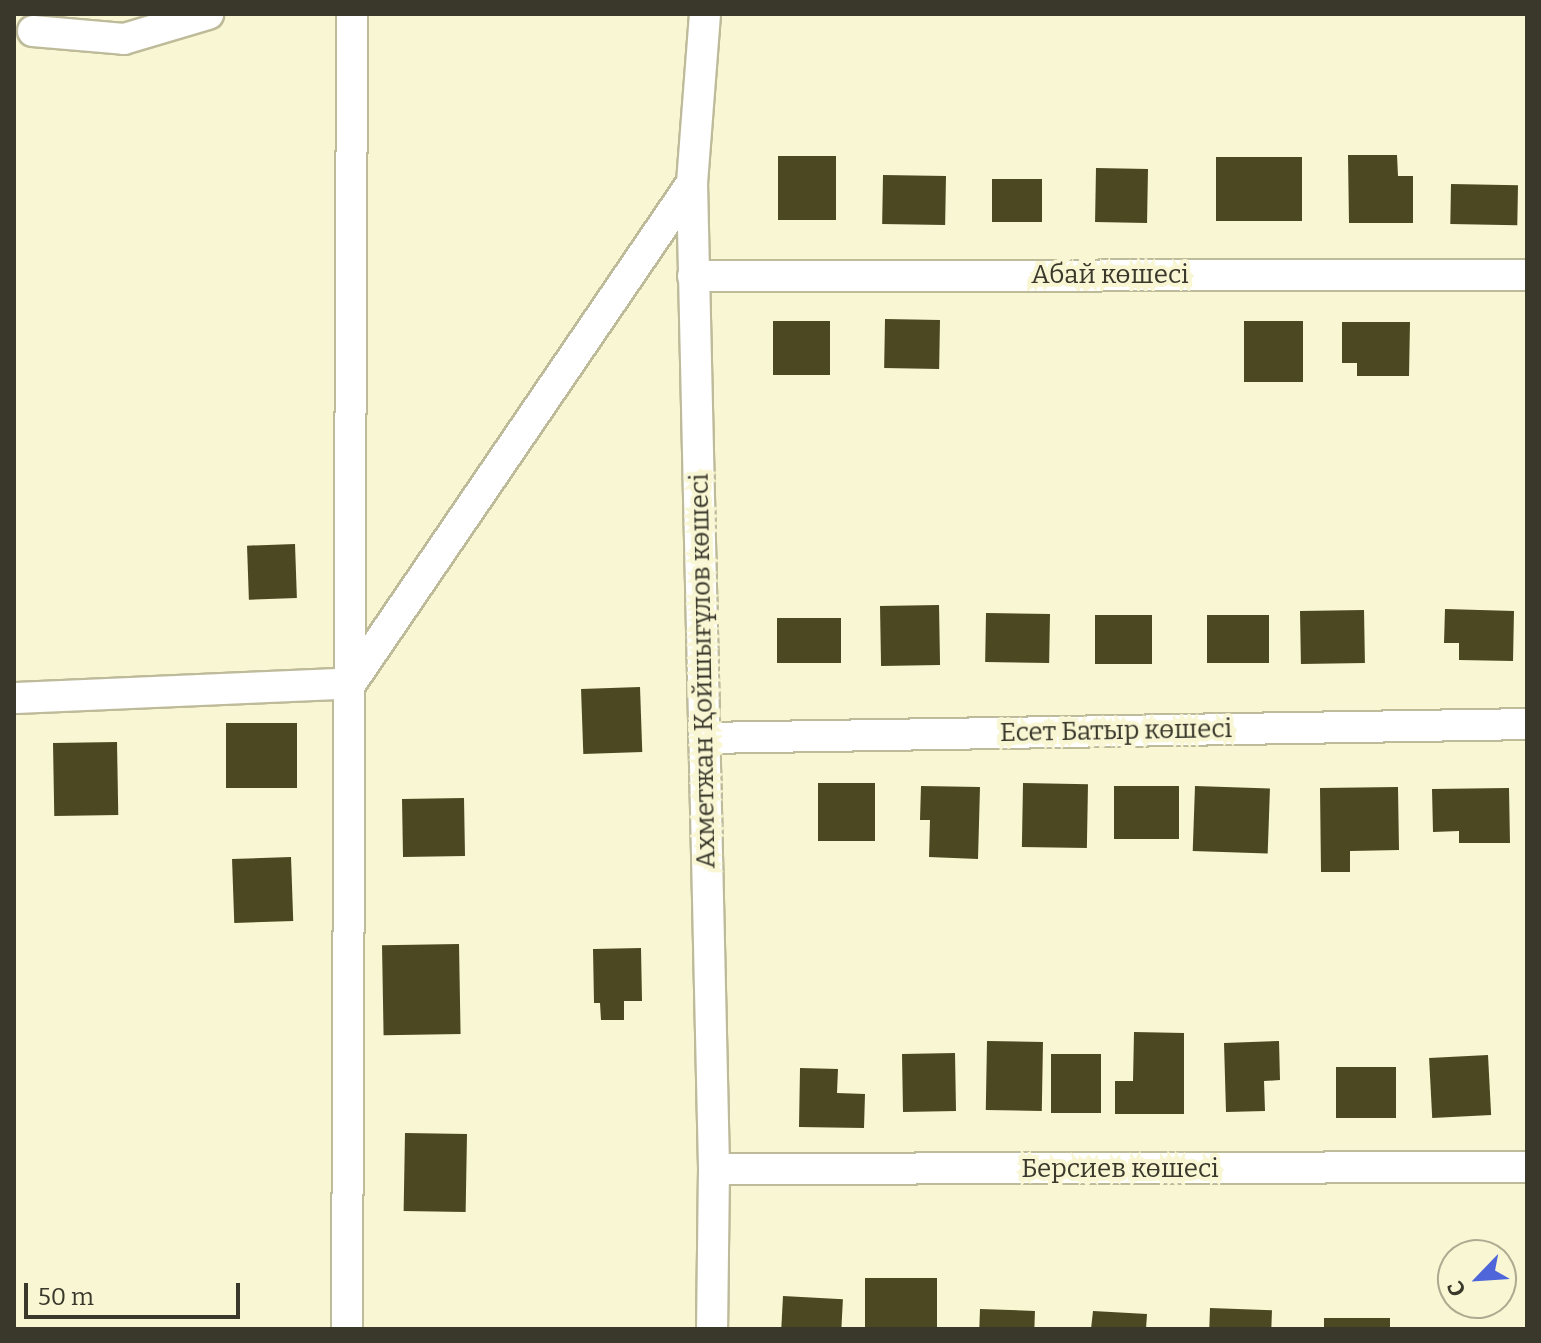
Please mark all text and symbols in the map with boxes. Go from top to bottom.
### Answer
street label: Абай көшесі [1031,259,1189,291]
street label: Ахметжан Қойшығұлов көшесі [684,473,722,869]
street label: Есет Батыр көшесі [1000,713,1232,749]
street label: Берсиев көшесі [1021,1153,1219,1185]
north arrow [1437,1239,1517,1319]
scale bar [28,1267,244,1317]
text: С [1441,1277,1472,1301]
text: 50 m [38,1283,94,1311]

